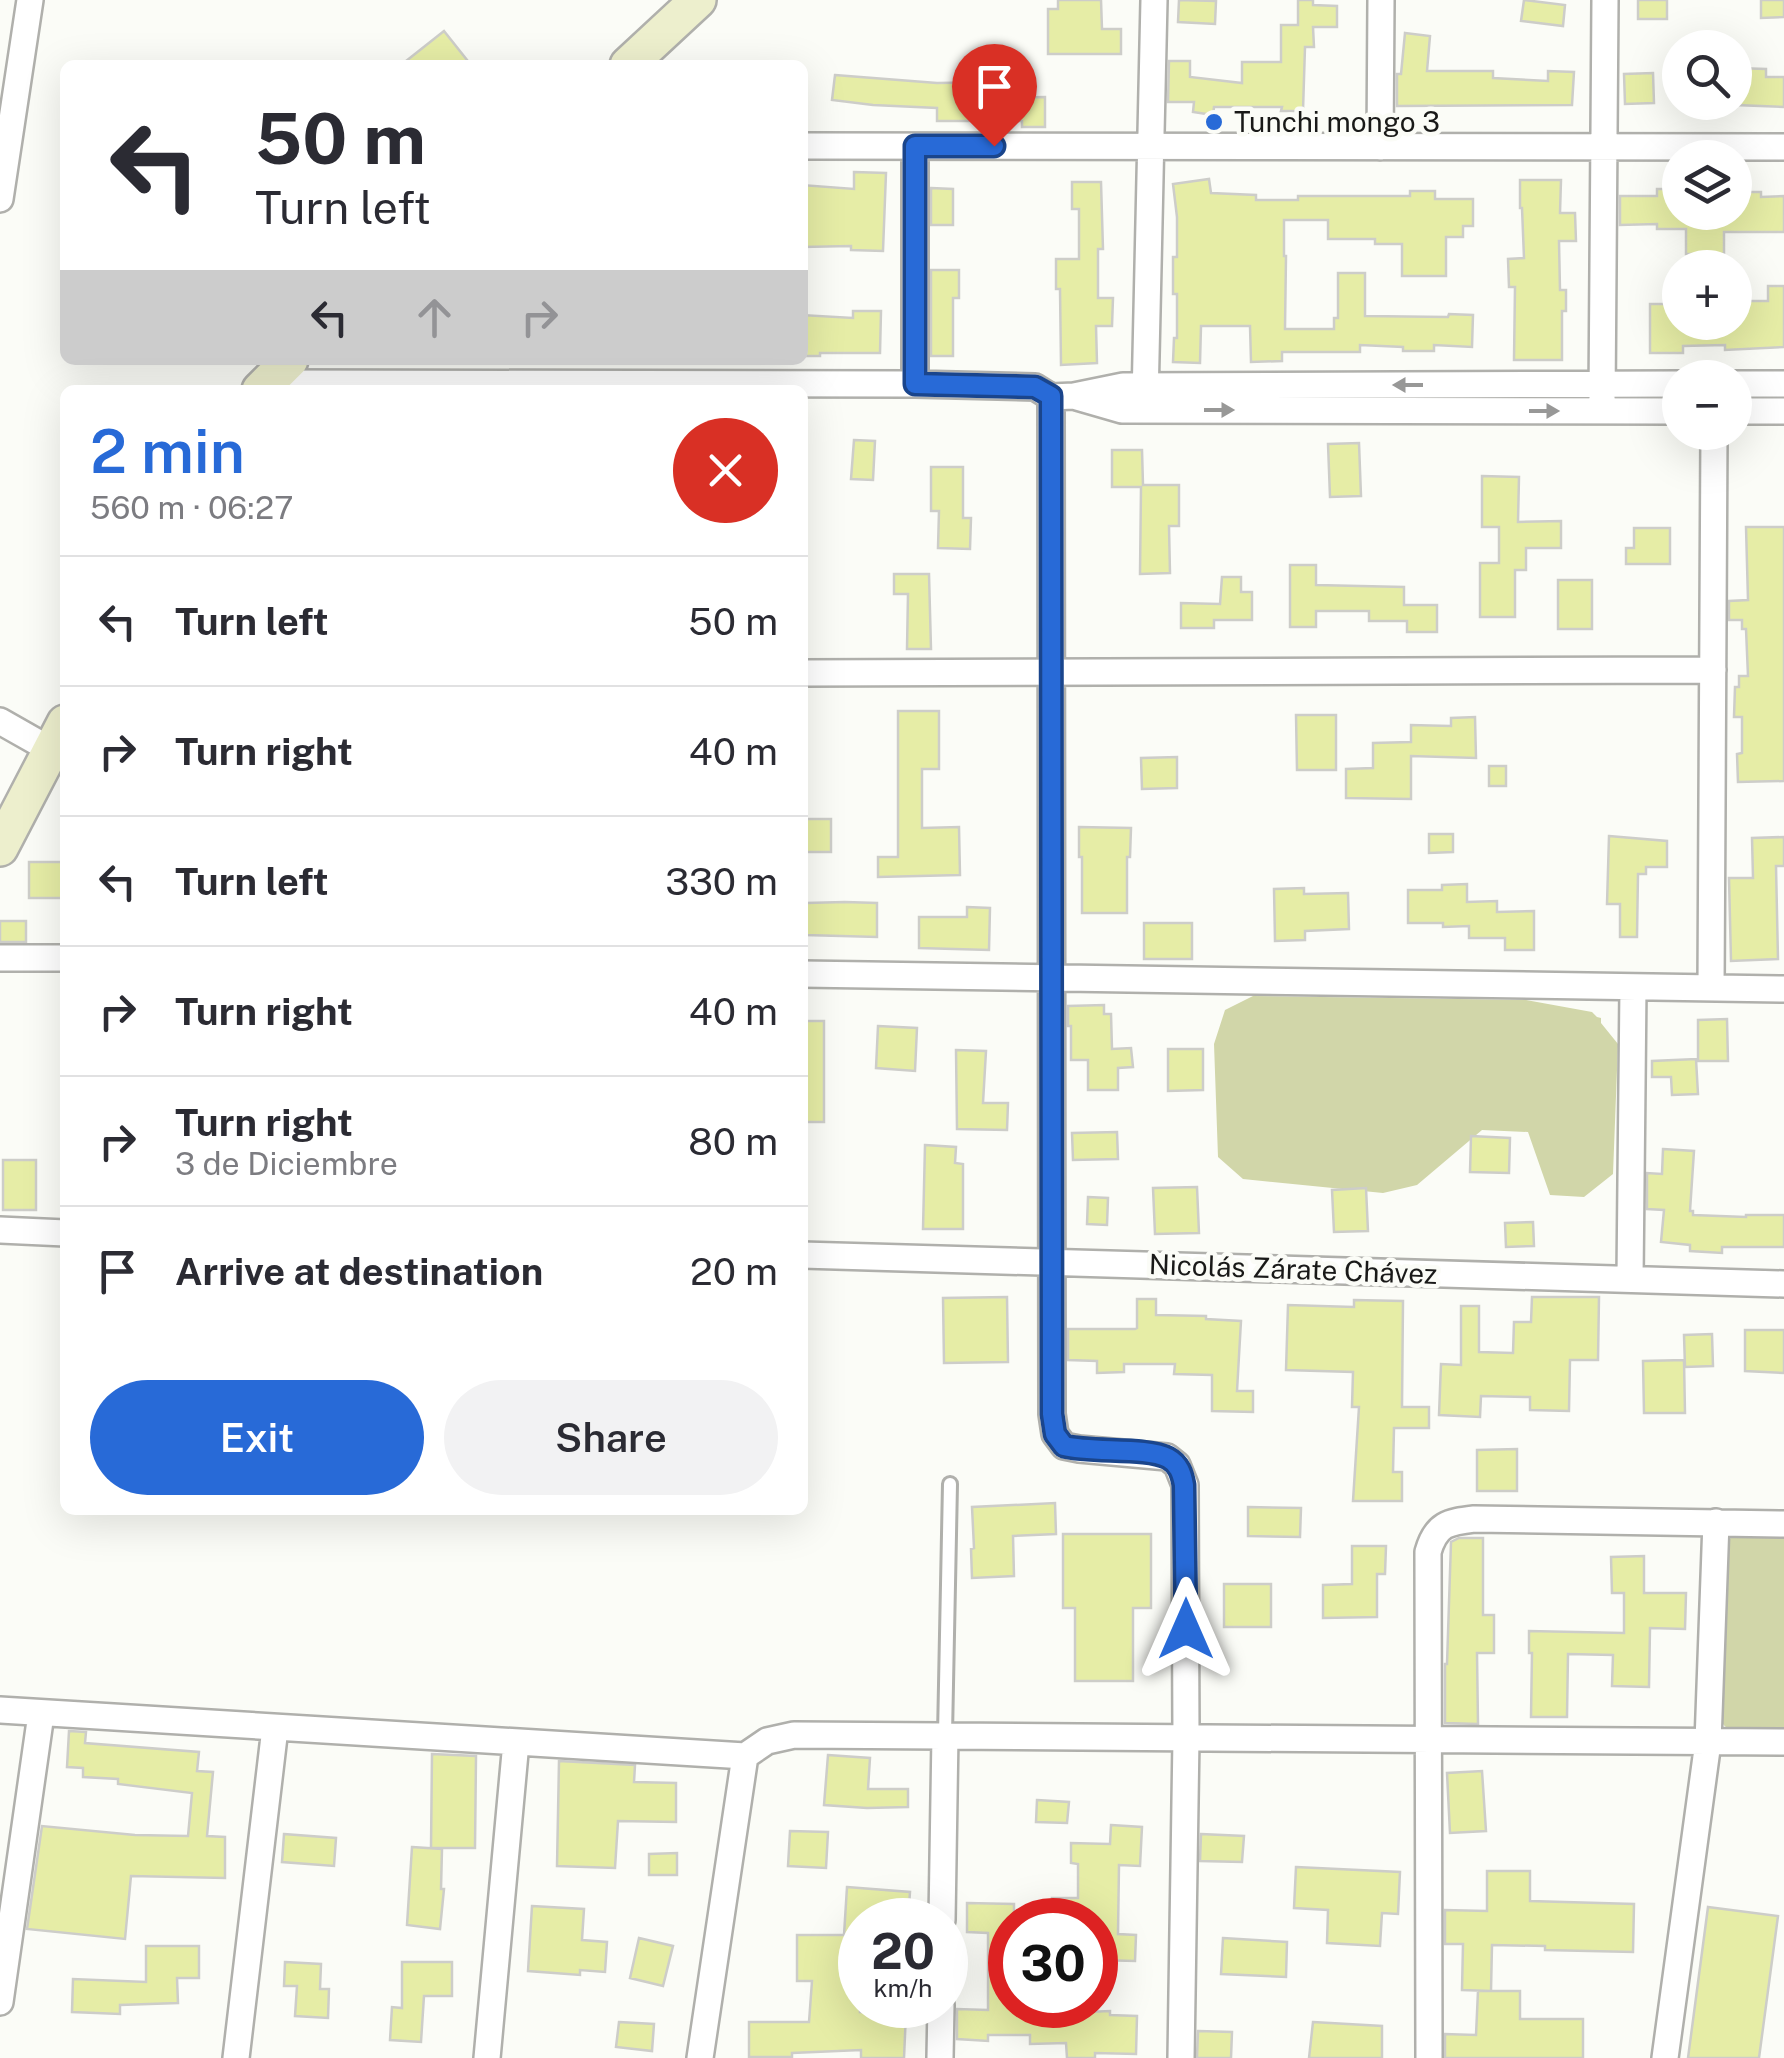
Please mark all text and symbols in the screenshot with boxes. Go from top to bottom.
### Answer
map controls [1662,30,1752,450]
button: search [1662,30,1752,120]
pin [952,44,1037,147]
icon: arrive [967,59,1022,114]
text: 50 m [255,97,426,180]
icon: left [90,100,220,230]
place label: Tunchi mongo 3 [1234,105,1440,138]
marker: Tunchi mongo 3 [1203,111,1225,133]
button: layers [1662,140,1752,230]
text: Turn left [255,181,431,234]
button: + [1662,250,1752,340]
icon: left [302,290,357,345]
icon: ahead [407,290,462,345]
icon: right [512,290,567,345]
button: − [1662,360,1752,450]
one-way arrow [1391,377,1423,393]
one-way arrow [1204,402,1236,418]
one-way arrow [1529,403,1561,419]
text: 2 min [90,416,245,487]
button: close [673,418,778,523]
text: 560 m · 06:27 [90,489,293,526]
icon: left [90,594,145,649]
text: Turn left [175,599,329,644]
text: 50 m [688,599,778,644]
icon: right [90,724,145,779]
text: Turn right [175,729,353,774]
text: 40 m [689,729,778,774]
icon: left [90,854,145,909]
text: Turn left [175,859,329,904]
text: 330 m [665,859,778,904]
icon: right [90,984,145,1039]
text: Turn right [175,989,353,1034]
text: 40 m [689,989,778,1034]
text: Turn right [175,1100,353,1145]
icon: right [90,1114,145,1169]
text: 80 m [688,1119,778,1164]
text: 3 de Diciembre [175,1145,398,1182]
icon: arrive [90,1244,145,1299]
street label: Nicolás Zárate Chávez [1148,1247,1438,1290]
text: Arrive at destination [175,1249,543,1294]
text: 20 m [690,1249,778,1294]
button: Exit [90,1380,424,1495]
button: Share [444,1380,778,1495]
position arrow [1134,1577,1238,1681]
speed limit sign: 30 [988,1898,1118,2028]
text: 20 [871,1921,935,1980]
text: km/h [874,1973,932,2003]

